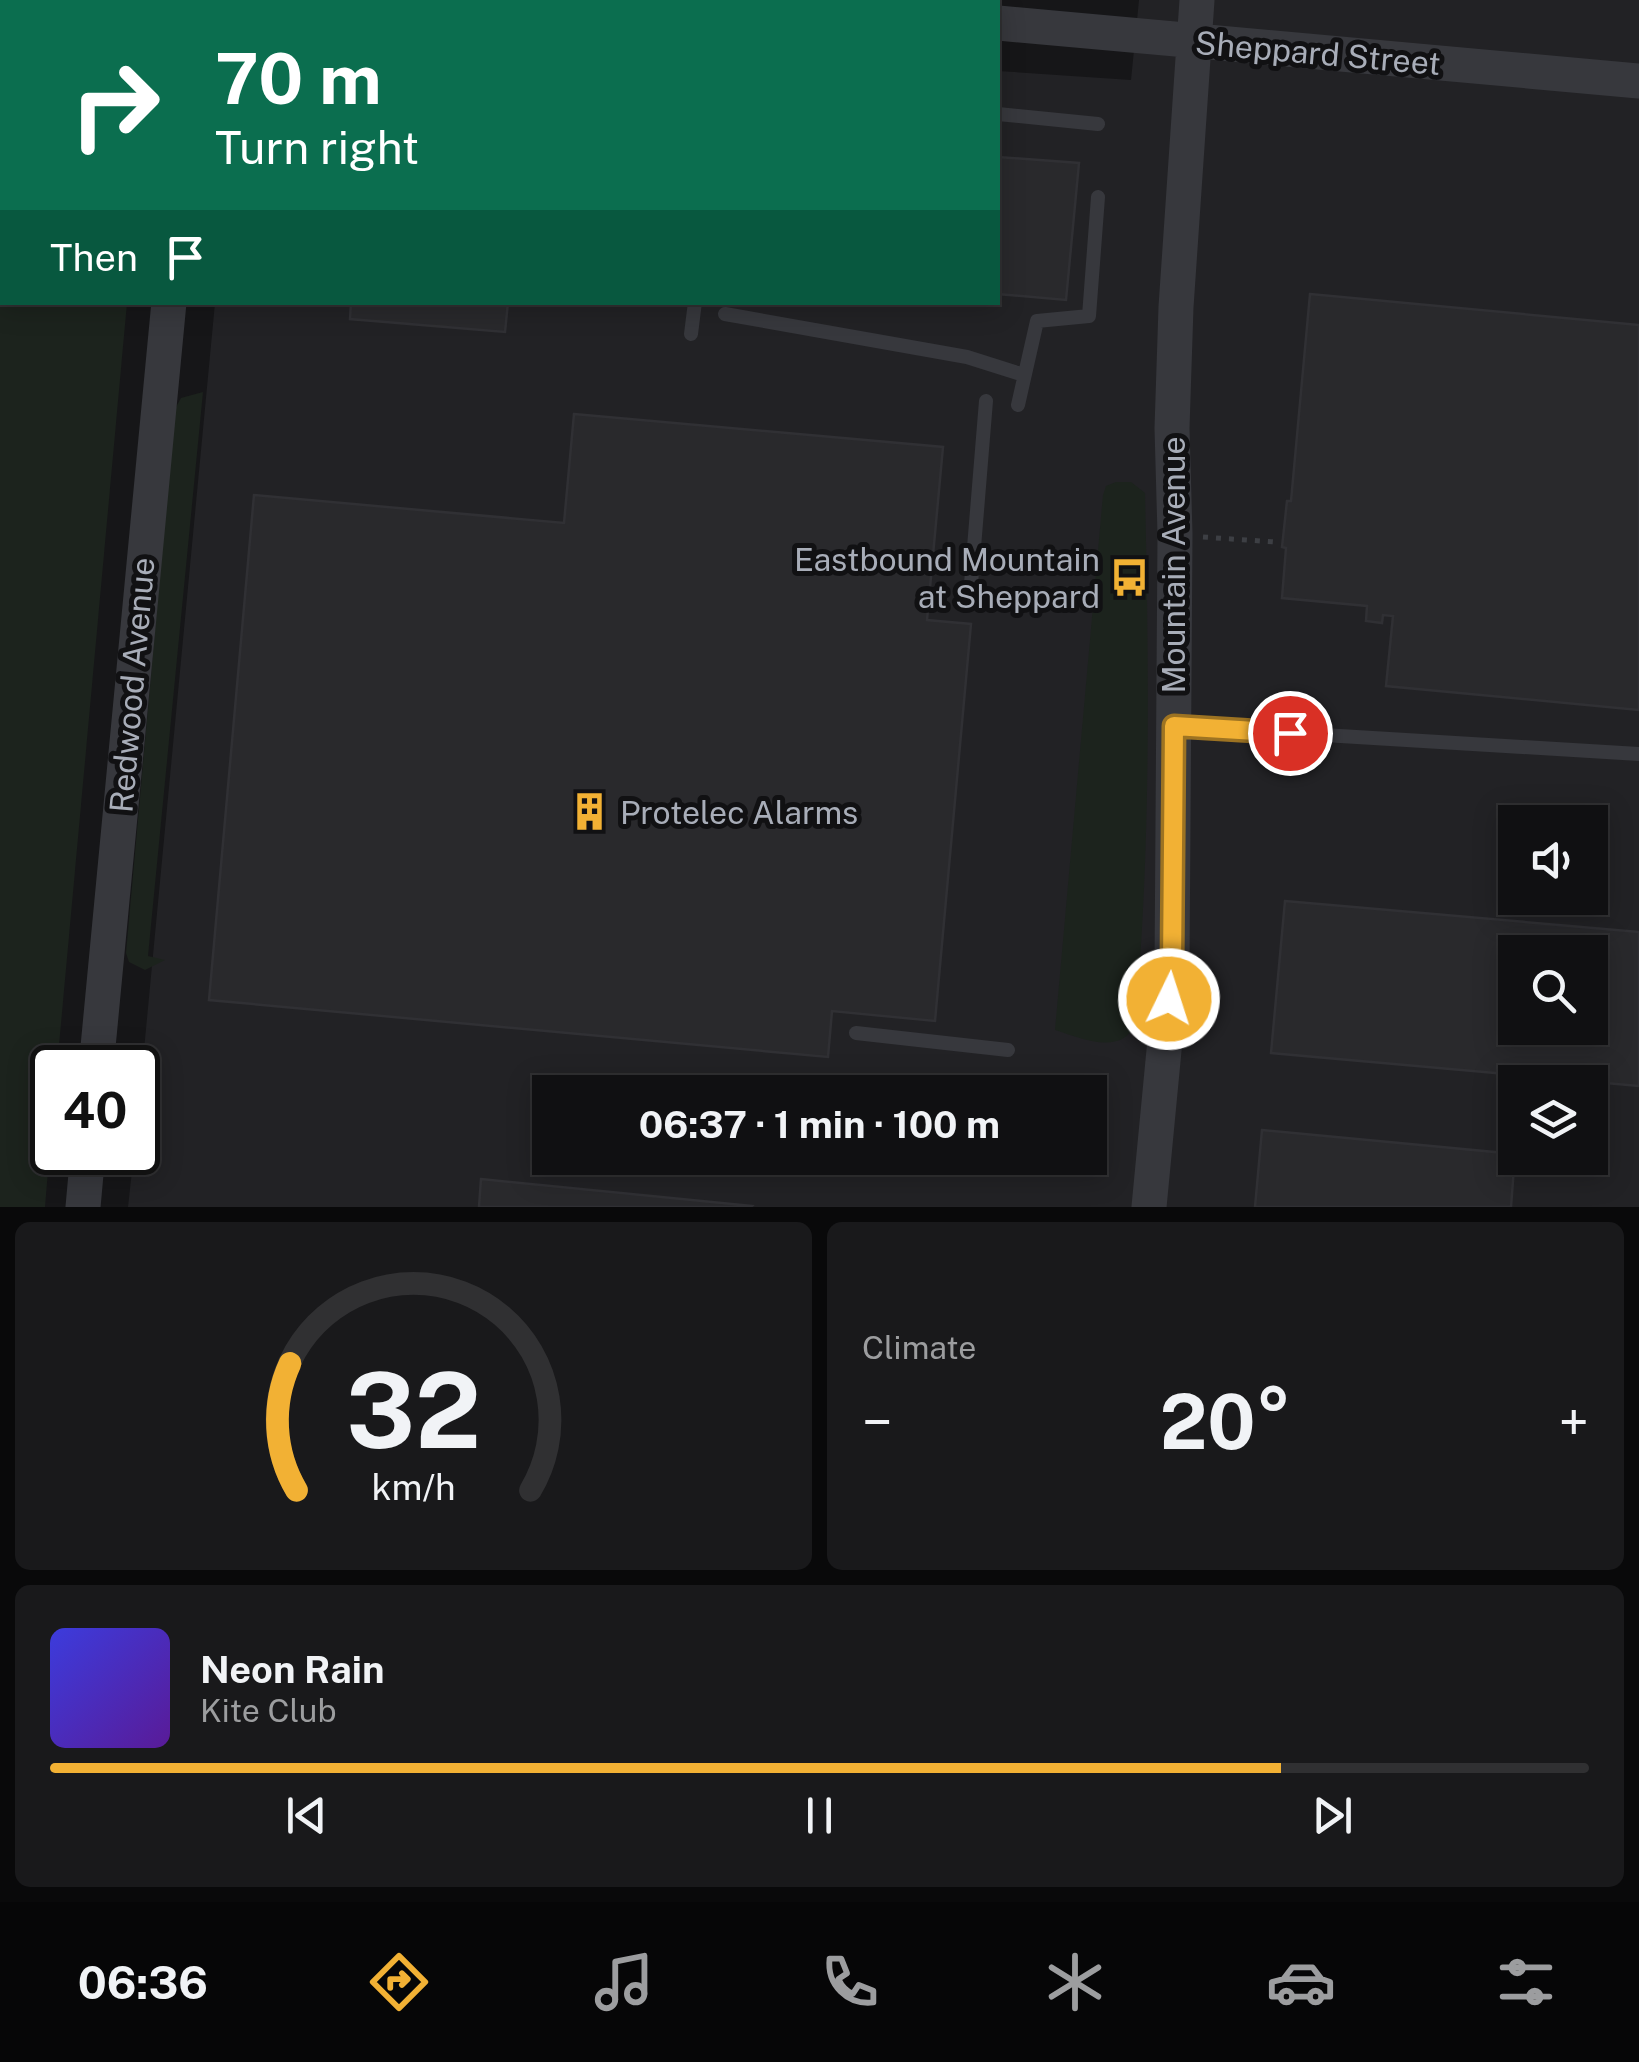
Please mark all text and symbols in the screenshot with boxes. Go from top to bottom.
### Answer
street label: Sheppard Street [1194,24,1442,82]
text: 70 m [215,37,382,120]
icon: right [50,40,180,170]
text: Turn right [215,121,419,174]
icon: arrive [158,230,213,285]
text: Then [50,235,138,280]
street label: Mountain Avenue [1155,436,1192,694]
place label: Eastbound Mountain at Sheppard [794,541,1100,615]
street label: Redwood Avenue [102,556,162,814]
bus stop icon: Eastbound Mountain at Sheppard [1109,556,1151,598]
pin [1248,691,1333,776]
icon: arrive [1263,706,1318,761]
building icon: Protelec Alarms [569,791,611,833]
place label: Protelec Alarms [620,794,858,831]
map controls [1498,805,1608,1175]
button: sound [1498,805,1608,915]
button: search [1498,935,1608,1045]
position arrow [1117,947,1221,1051]
speed limit sign: 40 [30,1045,160,1175]
button: layers [1498,1065,1608,1175]
text: 06:37 · 1 min · 100 m [639,1102,1000,1147]
text: Climate [862,1329,976,1366]
text: 32 [346,1349,481,1471]
text: 20° [1160,1378,1291,1466]
text: − [862,1390,893,1454]
text: + [1558,1390,1589,1454]
text: km/h [371,1466,456,1508]
text: Neon Rain [200,1647,384,1692]
text: Kite Club [200,1692,337,1729]
icon: previous [279,1788,334,1843]
icon: pause [792,1788,847,1843]
icon: next [1305,1788,1360,1843]
icon: directions [364,1947,434,2017]
icon: music [589,1947,659,2017]
icon: phone [815,1947,885,2017]
icon: climate [1040,1947,1110,2017]
icon: car [1266,1947,1336,2017]
icon: filters [1491,1947,1561,2017]
text: 06:36 [78,1956,208,2009]

